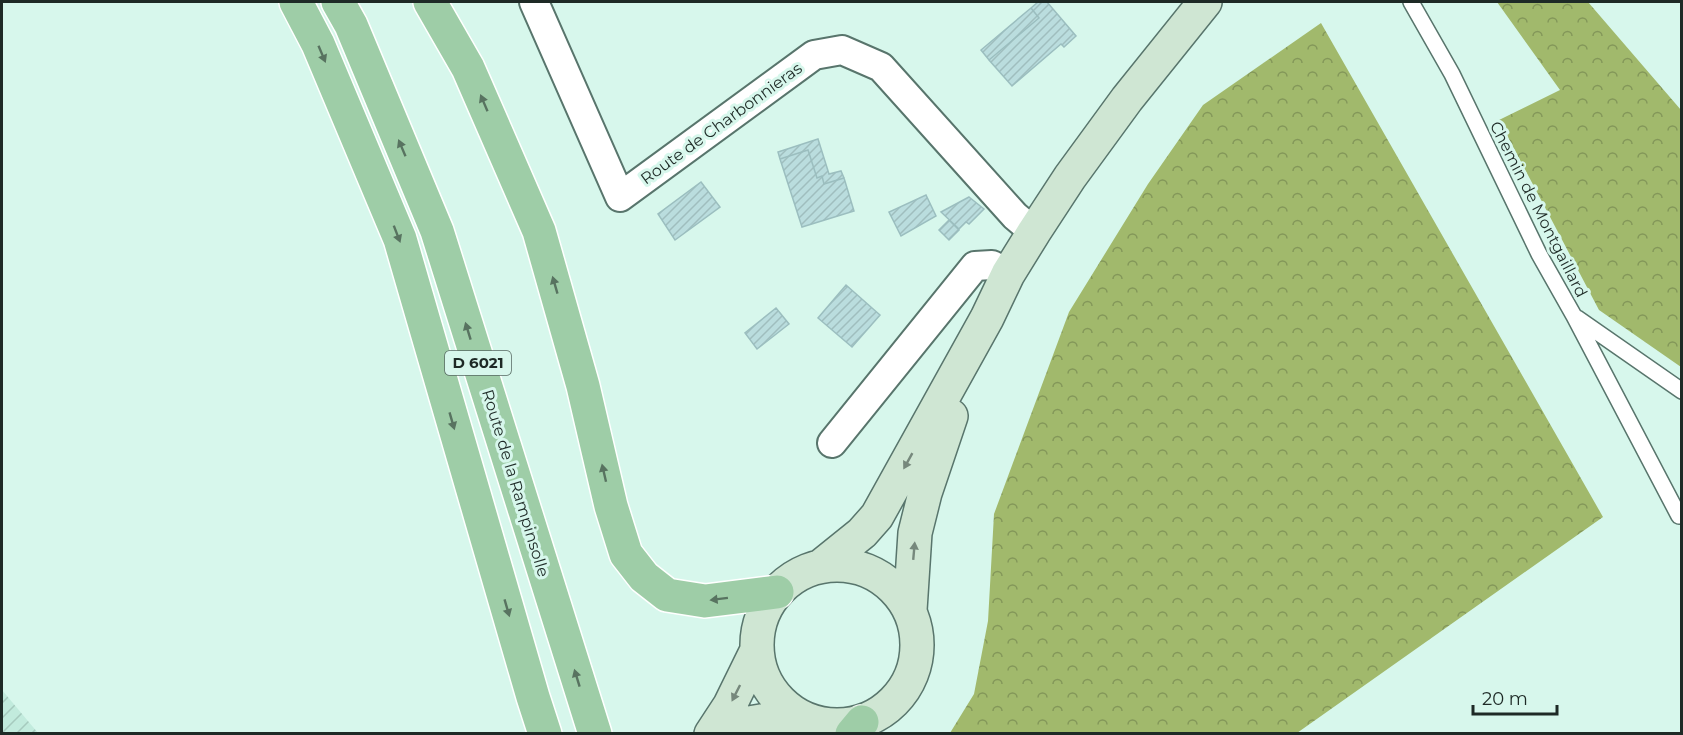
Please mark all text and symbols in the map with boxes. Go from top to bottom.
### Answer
one-way arrow [317,45,327,63]
street label: Route de Charbonnieras [637,58,806,188]
one-way arrow [479,94,489,112]
street label: Chemin de Montgaillard [1486,118,1591,300]
one-way arrow [397,139,406,157]
one-way arrow [392,225,402,243]
one-way arrow [549,276,559,294]
one-way arrow [463,322,472,340]
road number: D 6021 [445,351,511,375]
street label: Route de la Rampinsolle [478,387,553,579]
one-way arrow [448,412,457,430]
one-way arrow [903,453,913,470]
one-way arrow [598,464,608,483]
one-way arrow [909,542,919,561]
one-way arrow [710,595,729,604]
one-way arrow [503,599,512,617]
one-way arrow [572,669,581,687]
scale bar [1473,678,1557,716]
one-way arrow [731,685,741,702]
text: 20 m [1482,688,1528,710]

